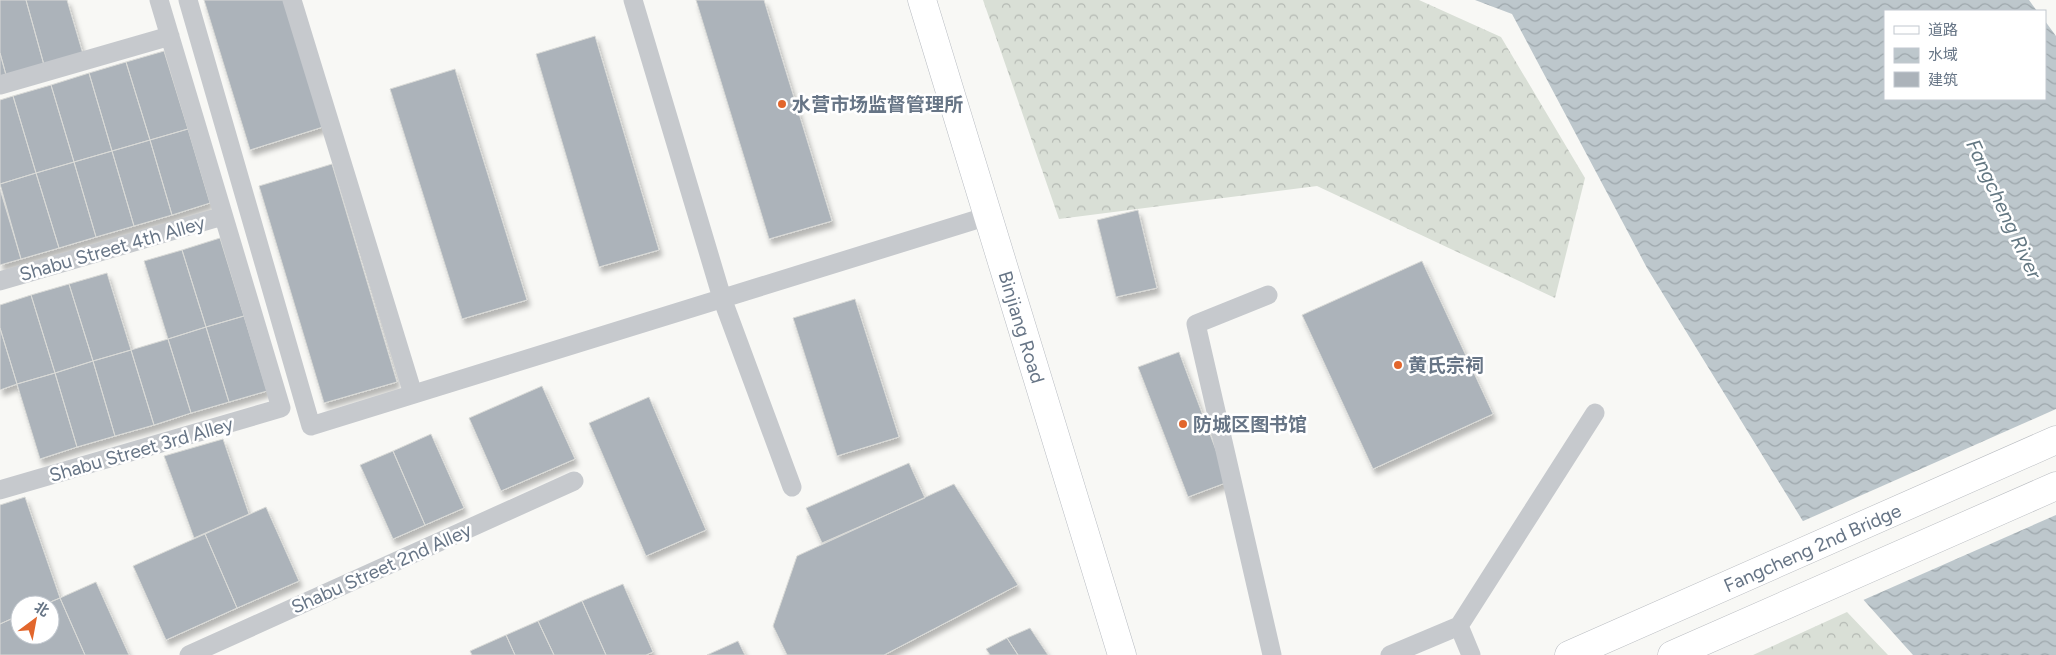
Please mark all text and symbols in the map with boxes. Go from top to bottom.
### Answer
legend [1884,10,2046,100]
text: 道路 [1928,21,1958,39]
text: 水域 [1928,46,1958,64]
text: 建筑 [1928,71,1958,89]
place label: 水营市场监督管理所 [792,93,963,116]
marker: 水营市场监督管理所 [776,98,788,110]
water label: Fangcheng River [1961,135,2047,284]
street label: Shabu Street 4th Alley [17,211,208,286]
street label: Binjiang Road [993,268,1049,386]
place label: 黄氏宗祠 [1408,354,1484,377]
marker: 黄氏宗祠 [1392,359,1404,371]
street label: Shabu Street 3rd Alley [47,412,236,487]
place label: 防城区图书馆 [1193,413,1307,436]
marker: 防城区图书馆 [1177,418,1189,430]
street label: Fangcheng 2nd Bridge [1720,499,1905,597]
street label: Shabu Street 2nd Alley [288,518,475,619]
north arrow [10,595,60,645]
text: 北 [31,598,52,620]

